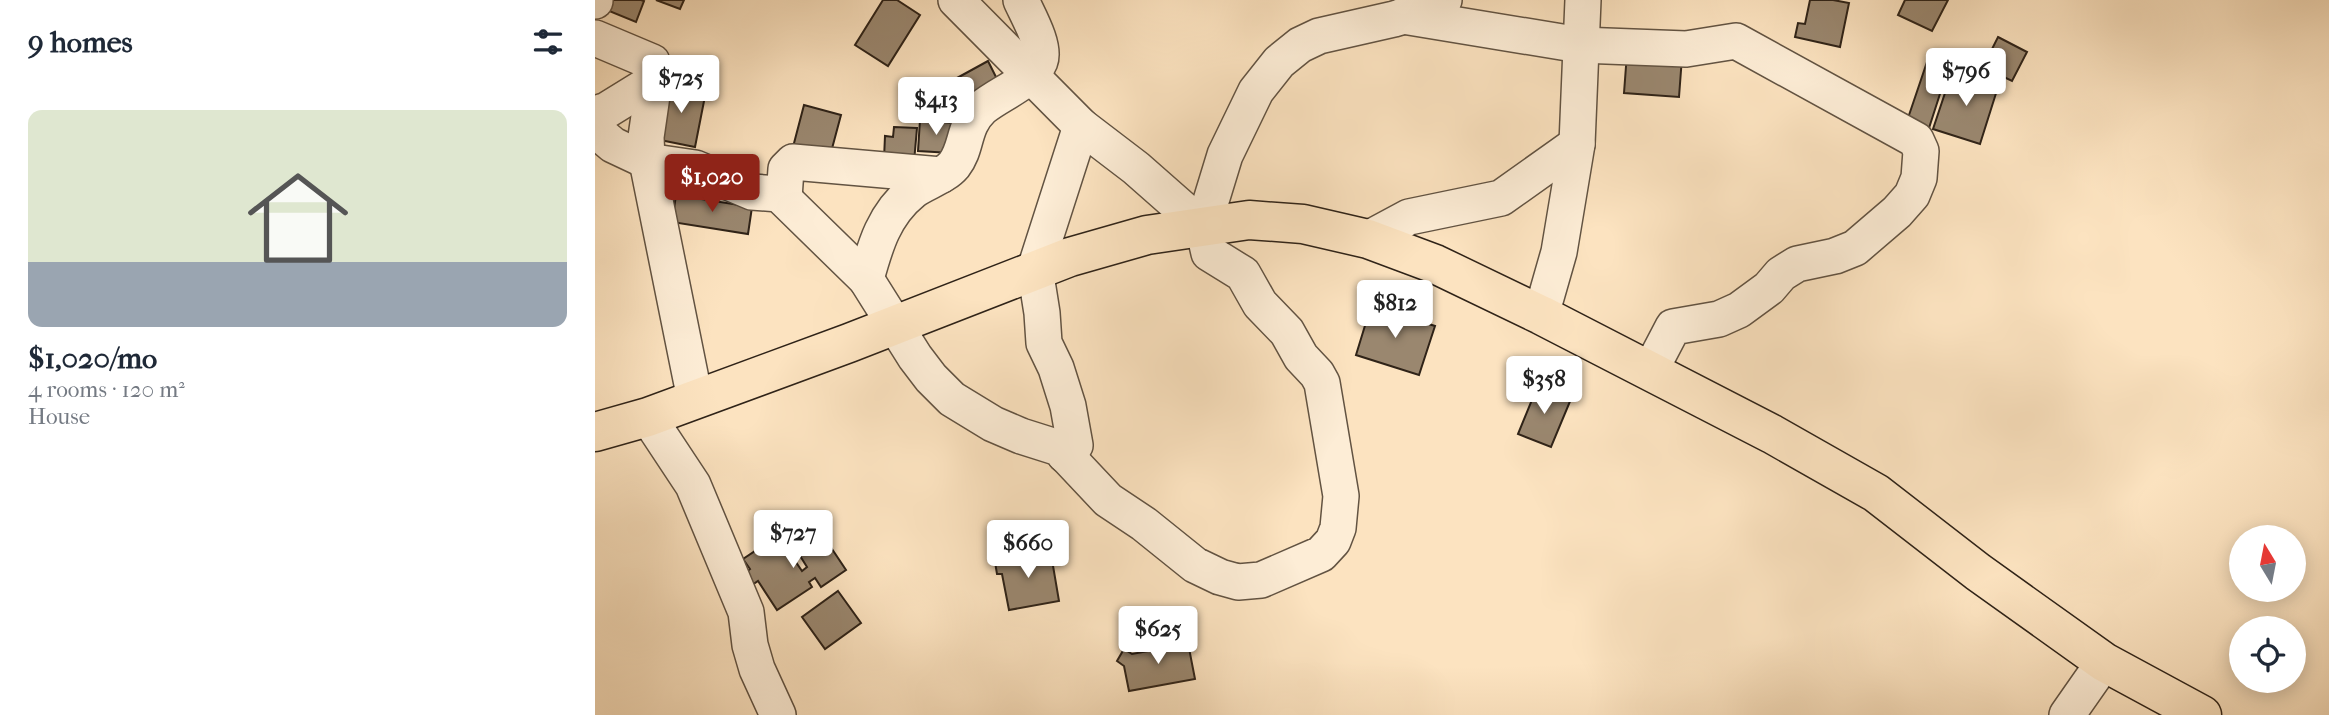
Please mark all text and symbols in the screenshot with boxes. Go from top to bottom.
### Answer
icon: filters [529,23,567,61]
text: 9 homes [28,25,133,60]
pin: $796 [1925,48,2007,108]
pin: $725 [640,55,722,115]
text: $796 [1942,57,1990,84]
text: $725 [658,64,704,91]
pin: $413 [895,78,977,137]
text: $413 [914,86,958,113]
pin: $1,020 [655,154,769,214]
icon: home [235,155,361,281]
text: $1,020 [681,163,743,190]
pin: $812 [1354,280,1436,340]
text: $812 [1373,289,1417,316]
text: $1,020/mo [28,341,157,376]
pin: $358 [1503,356,1585,416]
text: $358 [1522,365,1566,392]
text: 4 rooms · 120 m² [28,376,185,403]
text: House [28,403,90,430]
pin: $727 [752,510,834,570]
text: $727 [770,519,816,546]
pin: $660 [987,520,1069,580]
north arrow [2229,525,2307,602]
map controls [2229,525,2306,693]
text: $660 [1003,529,1053,556]
pin: $625 [1117,606,1199,666]
text: $625 [1135,615,1181,642]
button: locate [2229,616,2306,693]

